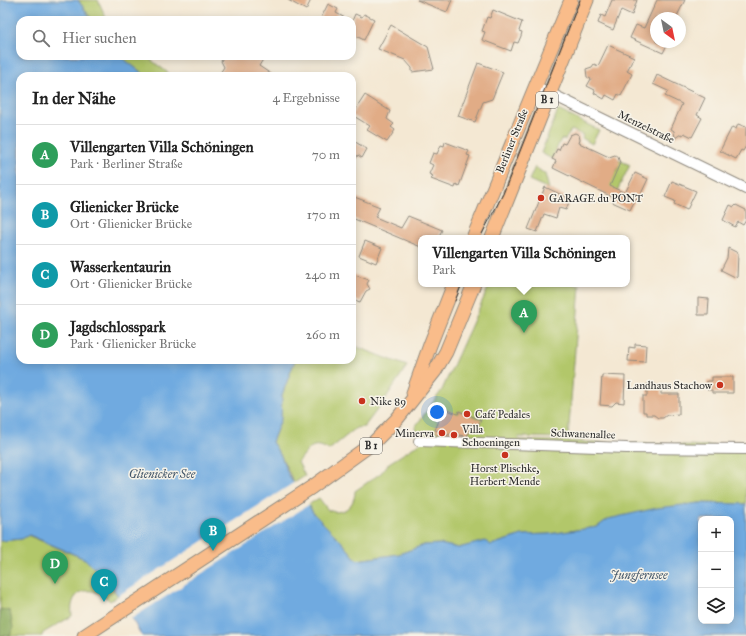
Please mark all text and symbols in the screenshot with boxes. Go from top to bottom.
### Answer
north arrow [650,12,686,48]
search box [16,16,356,60]
icon: search [30,27,52,49]
text: Hier suchen [62,29,137,47]
text: In der Nähe [32,88,116,109]
text: 4 Ergebnisse [273,90,340,106]
road number: B 1 [536,92,558,108]
street label: Berliner Straße [493,107,531,175]
street label: Menzelstraße [616,108,677,146]
text: Villengarten Villa Schöningen [70,138,254,156]
text: A [41,147,49,163]
text: 70 m [312,147,340,163]
text: Park · Berliner Straße [70,156,183,172]
place label: GARAGE du PONT [549,192,643,205]
marker: GARAGE du PONT [536,193,546,203]
text: Glienicker Brücke [70,198,179,216]
text: B [41,207,49,223]
text: 170 m [307,207,340,223]
text: Ort · Glienicker Brücke [70,216,192,232]
popup [418,235,630,287]
text: Villengarten Villa Schöningen [432,244,616,262]
text: Wasserkentaurin [70,258,171,276]
text: Park [432,262,456,278]
text: C [41,267,49,283]
text: 240 m [305,267,340,283]
text: Ort · Glienicker Brücke [70,276,192,292]
pin: A [511,300,537,333]
text: Jagdschlosspark [70,318,166,336]
text: D [40,327,50,343]
text: 260 m [306,327,340,343]
text: Park · Glienicker Brücke [70,336,196,352]
place label: Landhaus Stachow [626,379,713,392]
marker: Landhaus Stachow [715,380,725,390]
place label: Nike 89 [370,395,406,408]
marker: Nike 89 [357,396,367,406]
your location [427,402,447,422]
place label: Café Pedales [475,408,530,421]
marker: Café Pedales [462,409,472,419]
place label: Villa Schoeningen [461,423,520,449]
street label: Schwanenallee [550,426,616,442]
place label: Minerva [395,427,434,440]
marker: Minerva [437,428,447,438]
marker: Villa Schoeningen [449,430,459,440]
road number: B 1 [360,438,382,454]
marker: Horst Plischke, Herbert Mende [500,450,510,460]
place label: Horst Plischke, Herbert Mende [470,462,541,488]
water label: Glienicker See [129,467,196,481]
map controls [698,516,734,624]
button: + [698,516,734,552]
pin: B [200,518,226,551]
pin: D [42,551,68,584]
button: − [698,552,734,588]
water label: Jungfernsee [609,568,668,582]
pin: C [91,569,117,602]
button: layers [698,588,734,624]

